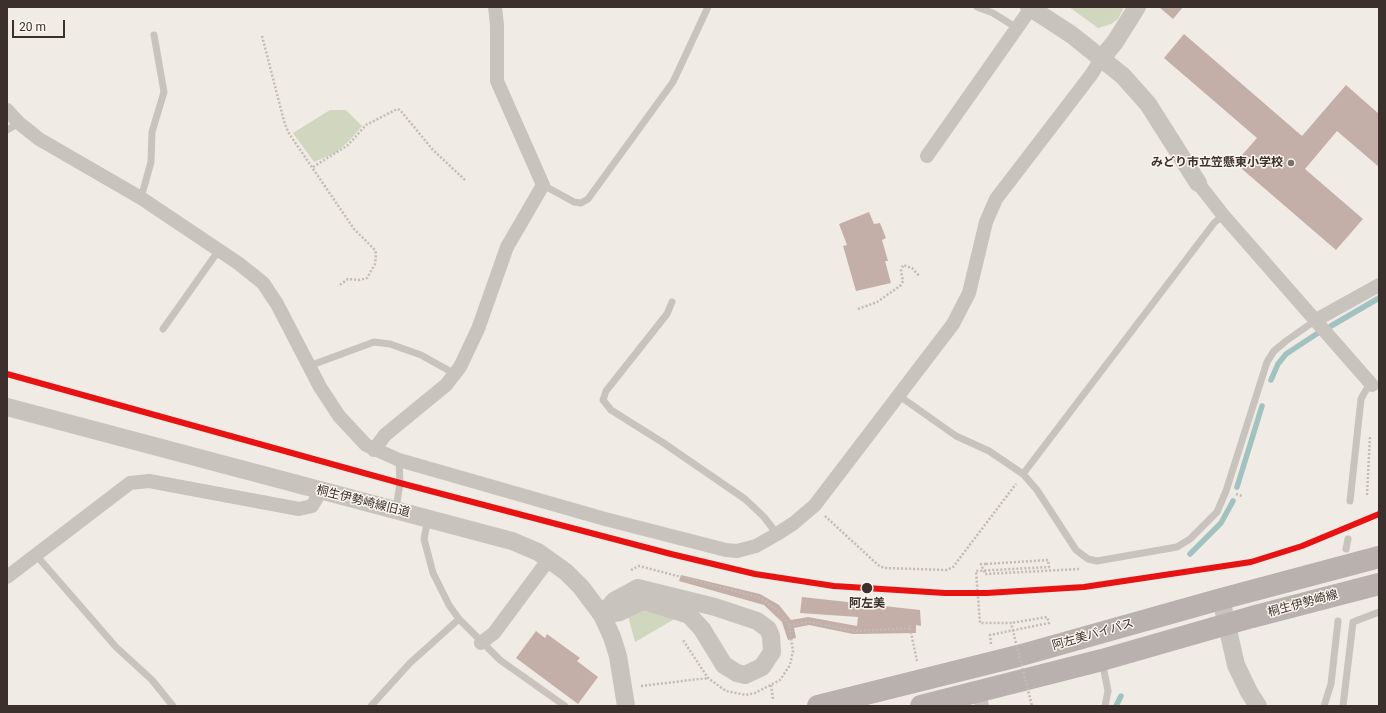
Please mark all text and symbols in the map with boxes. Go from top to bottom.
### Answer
scale bar [14,12,67,38]
text: 20 m [19,20,46,34]
place label: みどり市立笠懸東小学校 [1151,156,1283,170]
marker: みどり市立笠懸東小学校 [1286,158,1296,168]
street label: 桐生伊勢崎線旧道 [315,483,411,521]
marker: 阿左美 [860,581,874,595]
street label: 桐生伊勢崎線 [1266,588,1340,620]
place label: 阿左美 [849,597,885,611]
street label: 阿左美バイパス [1051,617,1135,653]

